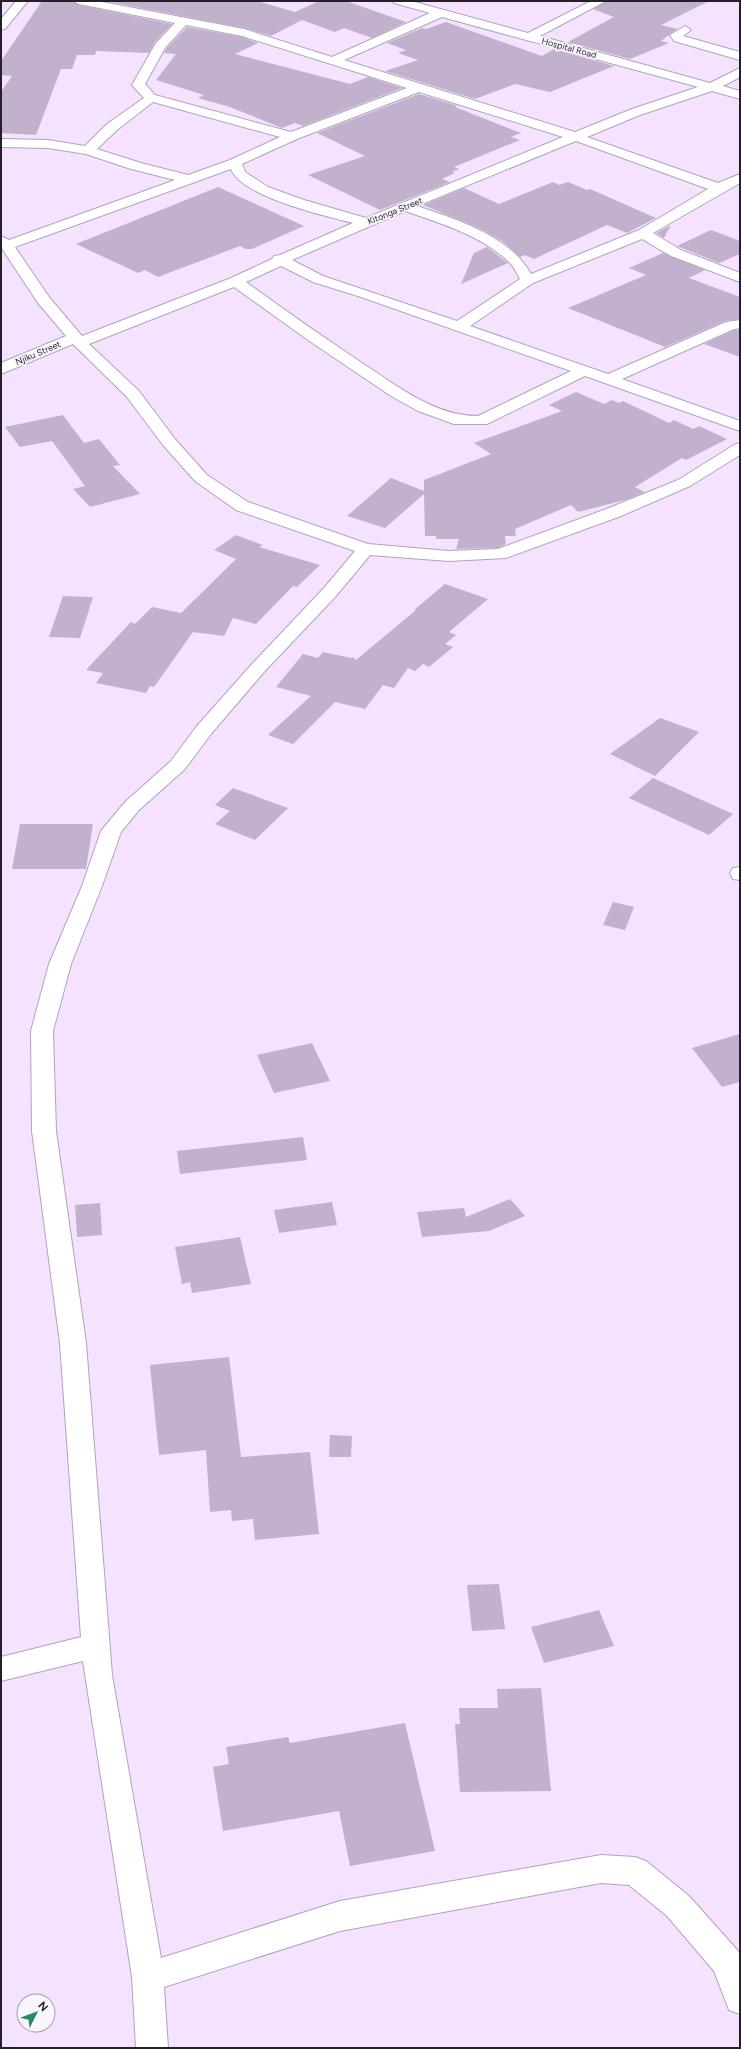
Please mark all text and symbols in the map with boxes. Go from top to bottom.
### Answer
street label: Hospital Road [540,35,598,60]
street label: Kitonga Street [366,194,425,227]
street label: Njiku Street [13,338,63,367]
north arrow [16,1993,56,2033]
text: N [35,1999,51,2014]

